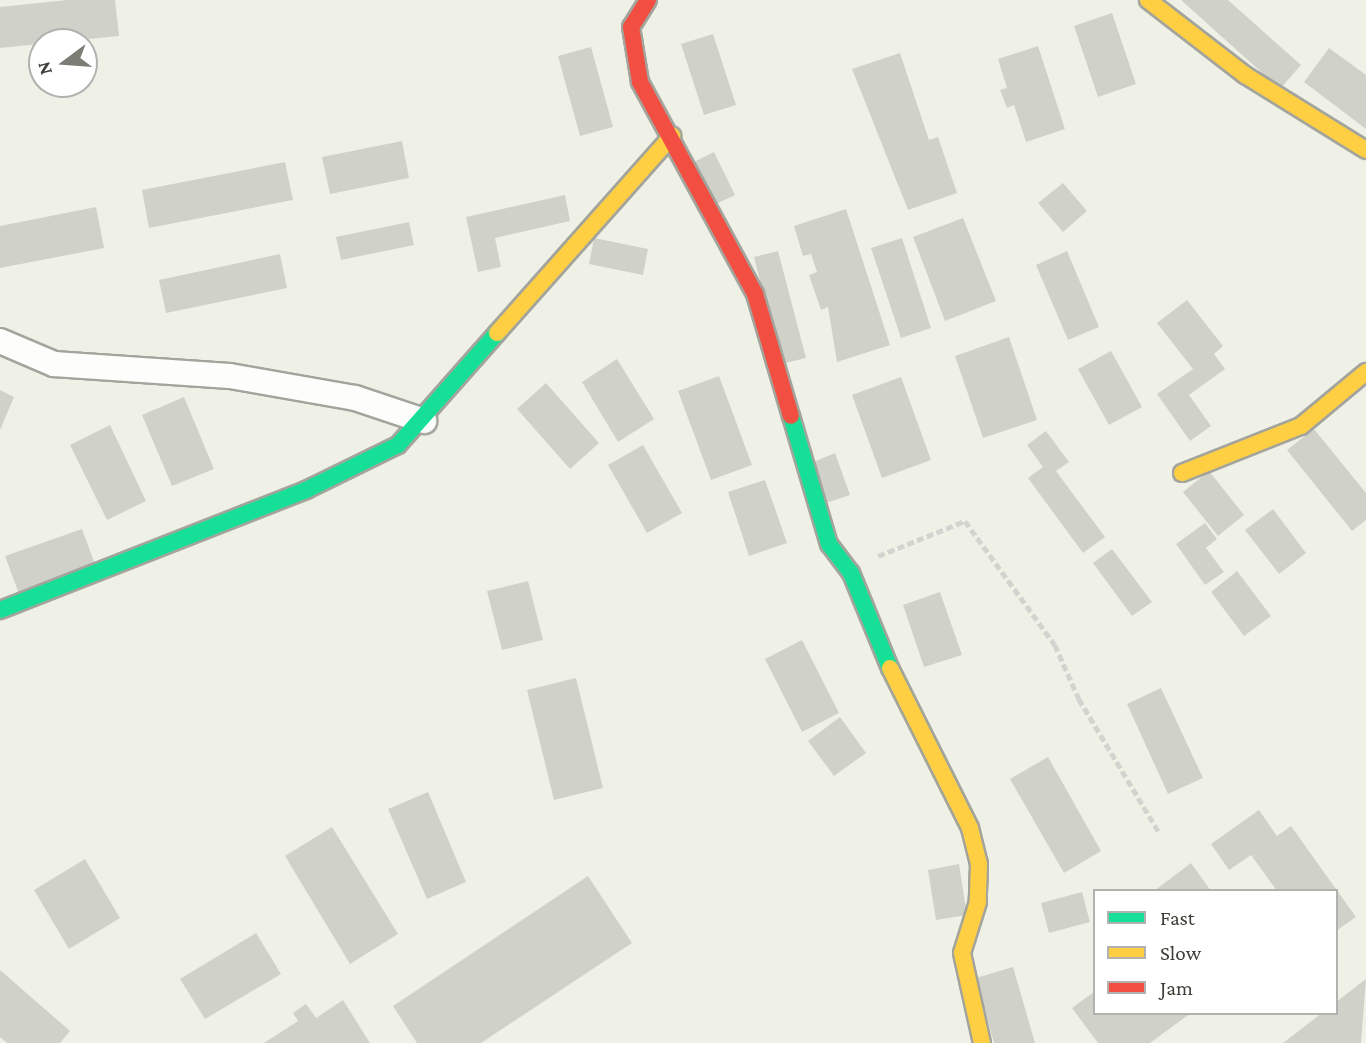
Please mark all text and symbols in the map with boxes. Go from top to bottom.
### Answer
north arrow [28,28,98,98]
text: N [32,59,56,78]
legend [1093,889,1338,1015]
text: Fast [1160,906,1195,930]
text: Slow [1160,941,1201,965]
text: Jam [1160,976,1193,1000]

